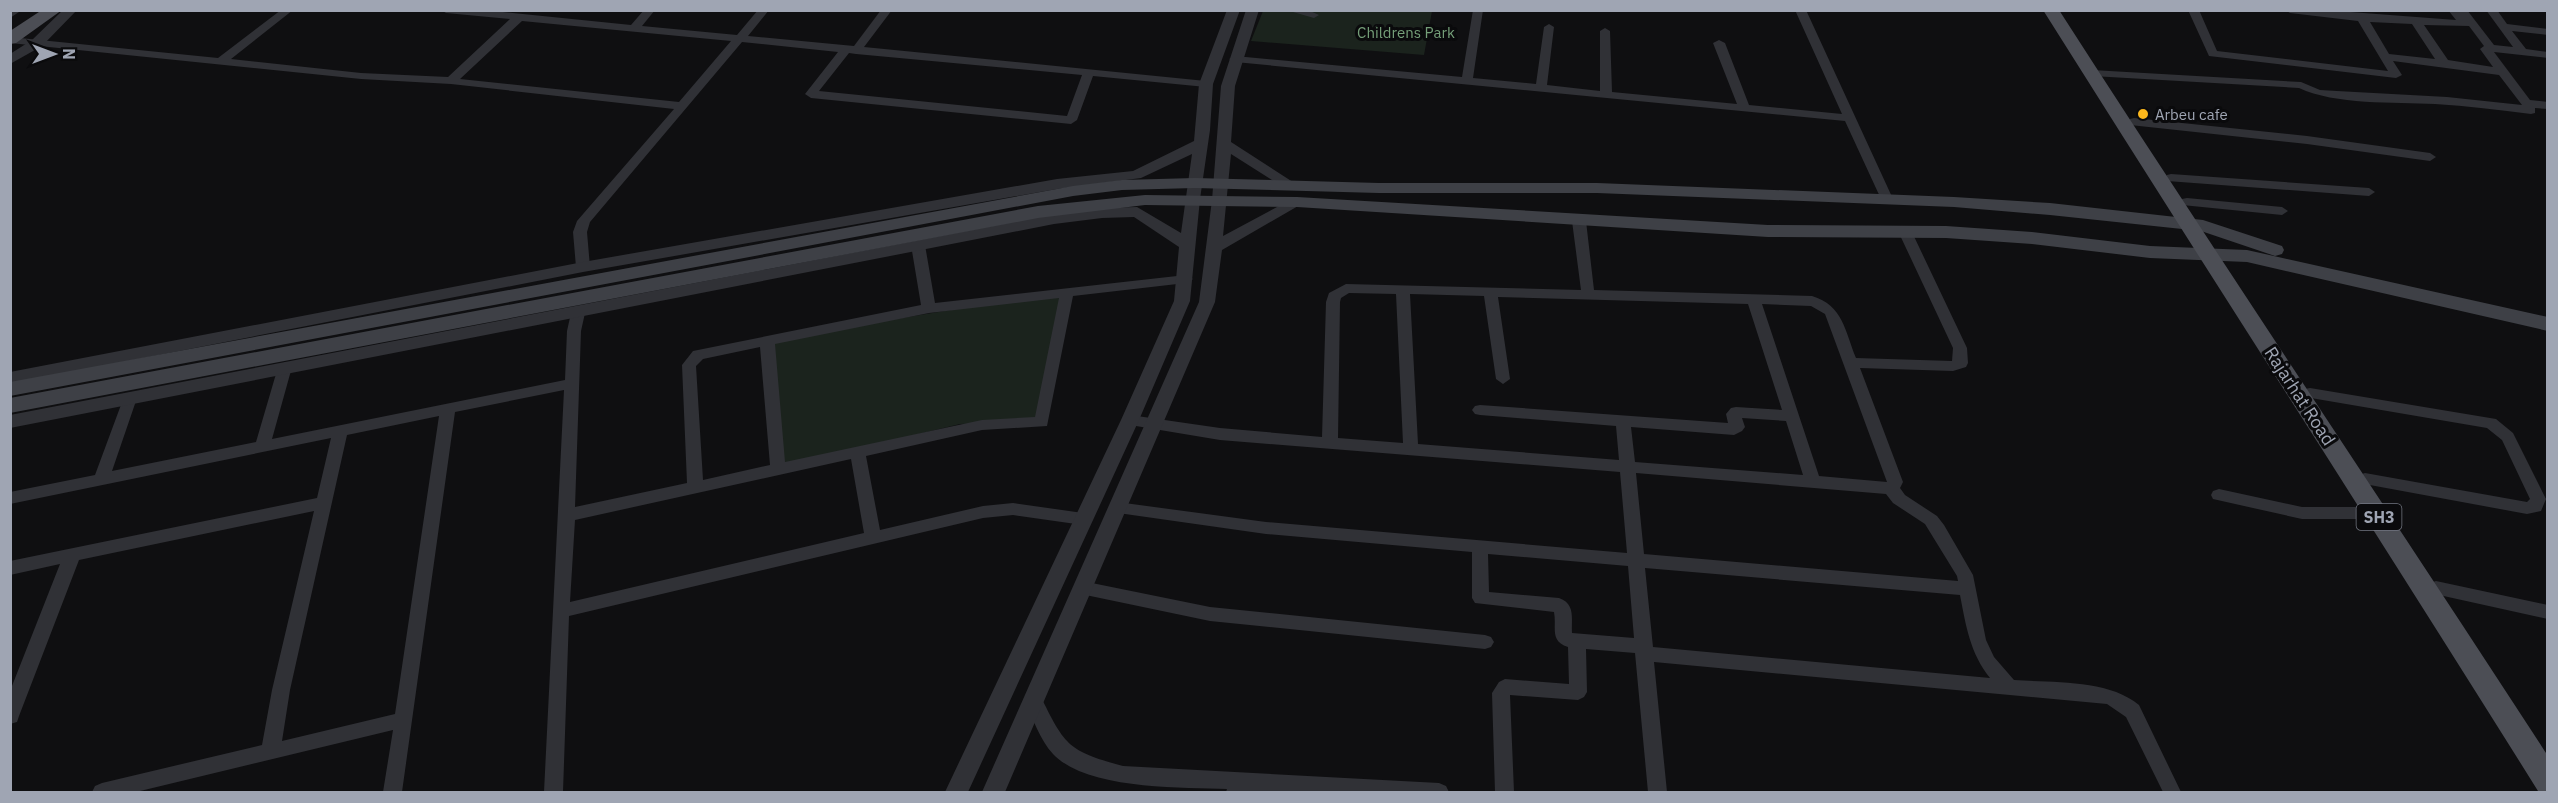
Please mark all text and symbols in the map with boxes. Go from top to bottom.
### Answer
park label: Childrens Park [1357,23,1455,42]
north arrow [24,24,84,84]
text: N [59,48,79,60]
place label: Arbeu cafe [2155,105,2228,124]
marker: Arbeu cafe [2136,107,2150,121]
street label: Rajarhat Road [2259,342,2341,450]
road number: SH3 [2356,504,2402,530]

